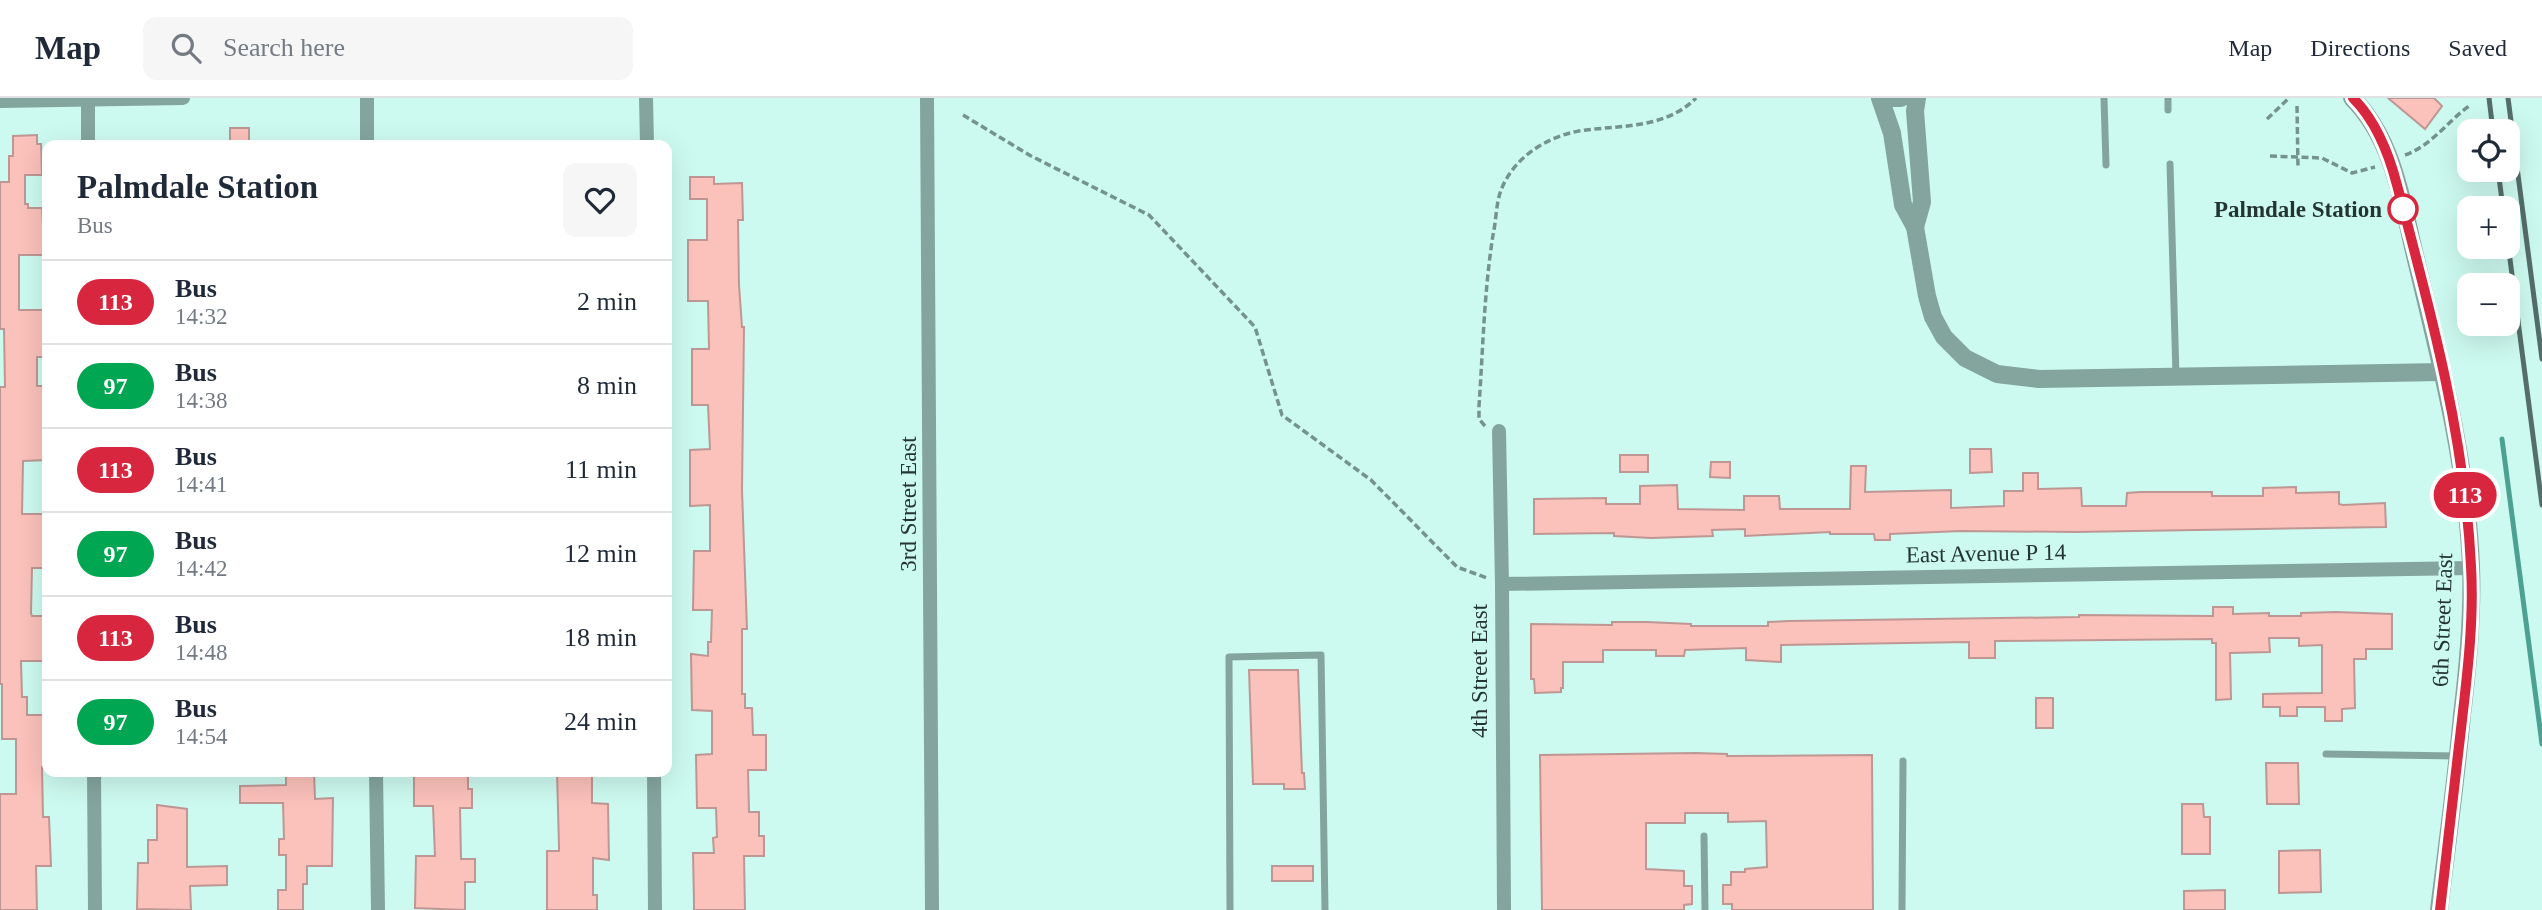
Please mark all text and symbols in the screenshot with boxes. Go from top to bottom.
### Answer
search box [143,17,633,80]
icon: search [167,29,205,67]
text: Map [35,30,101,66]
text: Search here [223,33,345,62]
text: Map [2228,35,2272,61]
text: Directions [2310,35,2410,61]
text: Saved [2448,35,2507,61]
map controls [2457,119,2520,336]
button: locate [2457,119,2520,182]
button: heart [563,163,637,237]
text: Palmdale Station [77,169,318,205]
marker: Palmdale Station [2388,194,2418,224]
button: + [2457,196,2520,259]
place label: Palmdale Station [2214,197,2382,222]
text: Bus [77,213,113,238]
button: − [2457,273,2520,336]
text: Bus [175,274,217,303]
text: 2 min [577,287,637,316]
text: 113 [98,289,133,315]
text: 14:32 [175,304,227,329]
text: Bus [175,358,217,387]
text: 8 min [577,371,637,400]
text: 97 [104,373,128,399]
text: 14:38 [175,388,227,413]
street label: 3rd Street East [896,436,921,572]
text: Bus [175,442,217,471]
text: 11 min [565,455,637,484]
text: 113 [98,457,133,483]
text: 14:41 [175,472,227,497]
line badge: 113 [2425,472,2505,518]
text: 113 [2448,482,2482,508]
text: Bus [175,526,217,555]
text: 12 min [564,539,637,568]
street label: East Avenue P 14 [1906,540,2067,567]
text: 97 [104,541,128,567]
street label: 6th Street East [2428,552,2457,687]
text: 14:42 [175,556,227,581]
street label: 4th Street East [1467,603,1492,738]
text: Bus [175,610,217,639]
text: 18 min [564,623,637,652]
text: 113 [98,625,133,651]
text: 14:48 [175,640,227,665]
text: Bus [175,694,217,723]
text: 24 min [564,707,637,736]
text: 97 [104,709,128,735]
text: 14:54 [175,724,227,749]

